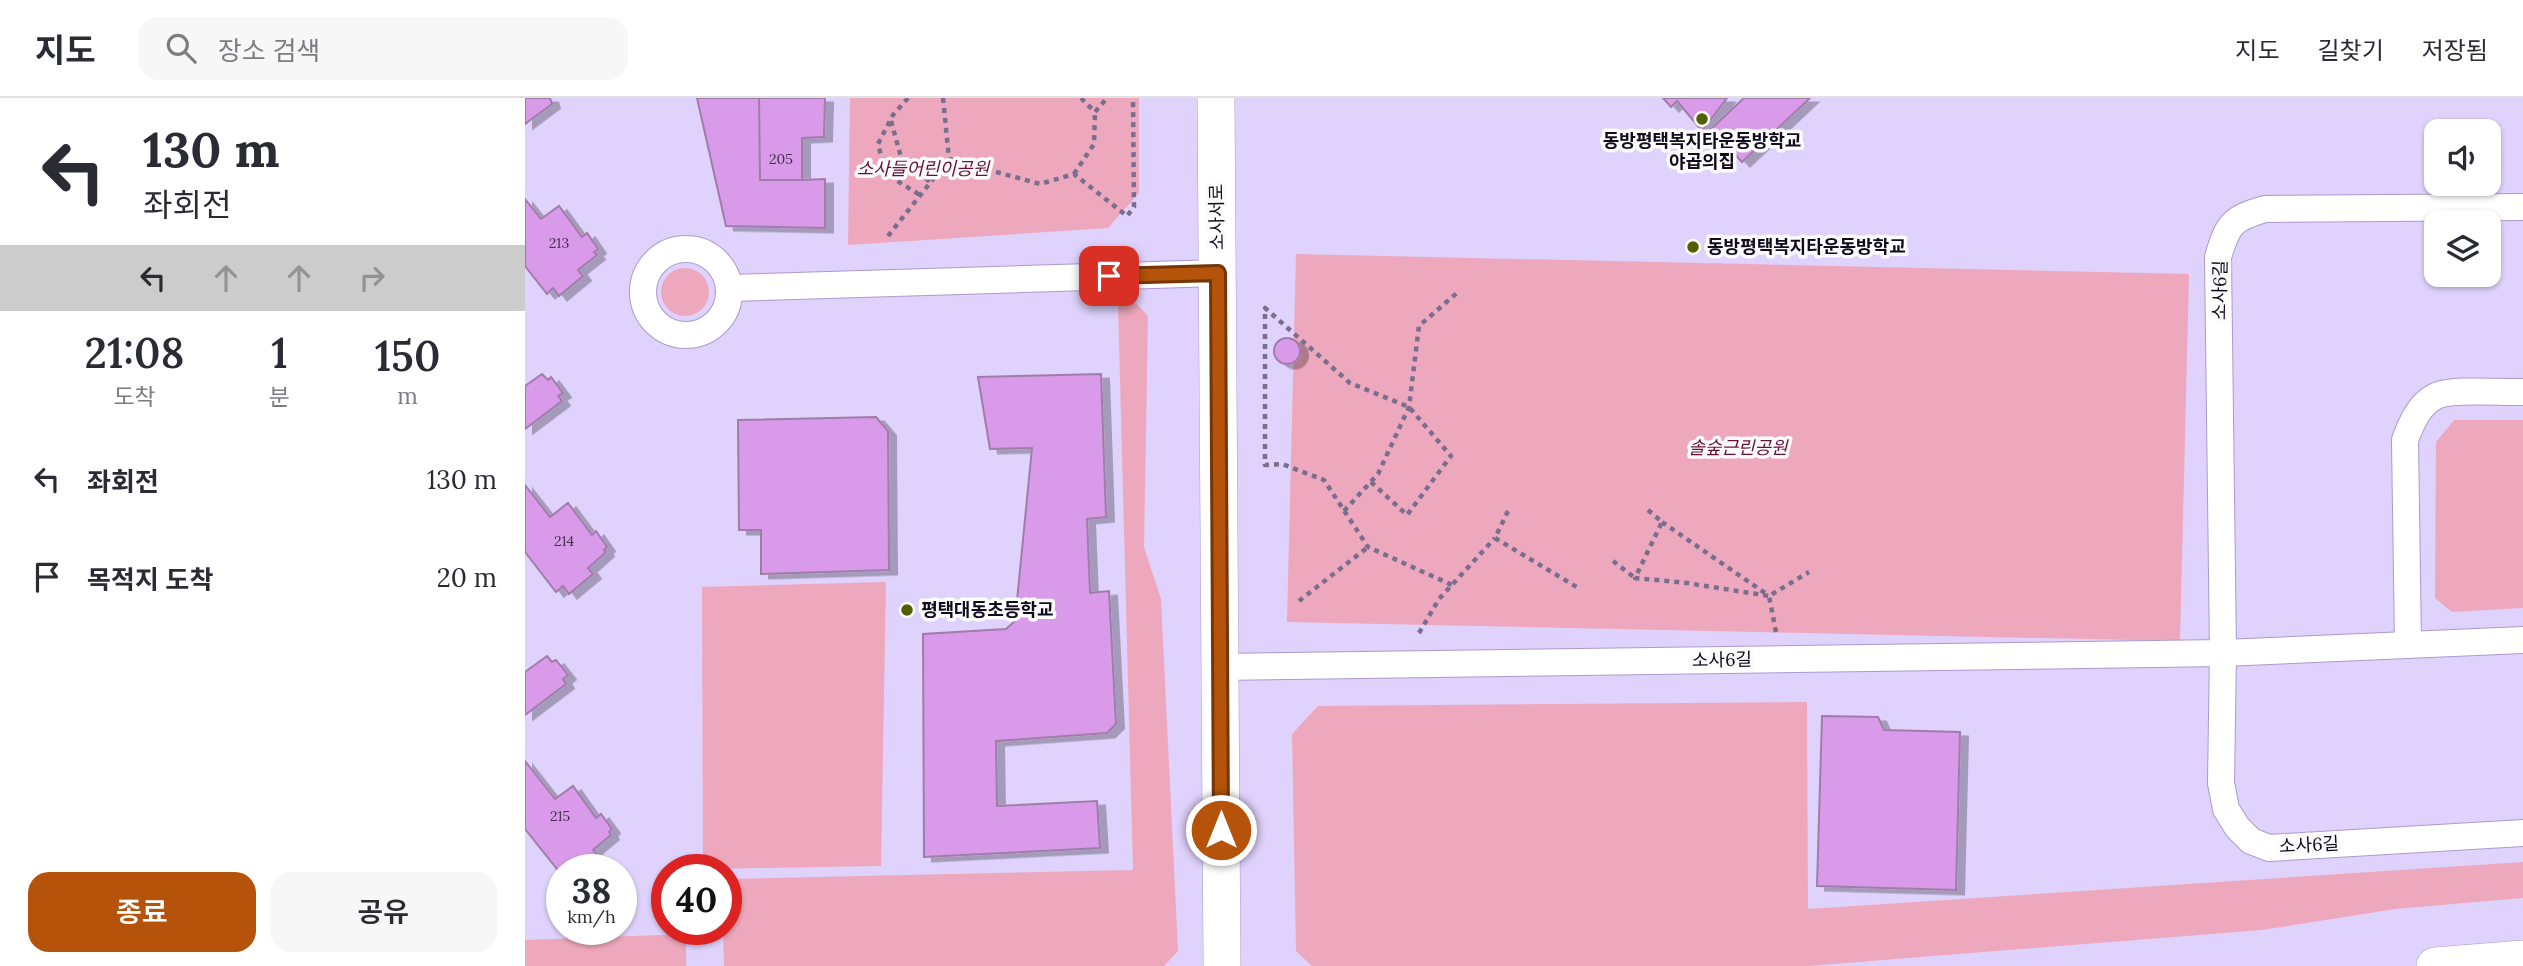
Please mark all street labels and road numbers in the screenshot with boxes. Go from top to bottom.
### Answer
street label: 소사서로 [1204,184,1229,250]
street label: 소사6길 [2207,260,2232,320]
street label: 소사6길 [1692,647,1752,672]
street label: 소사6길 [2278,831,2340,858]

